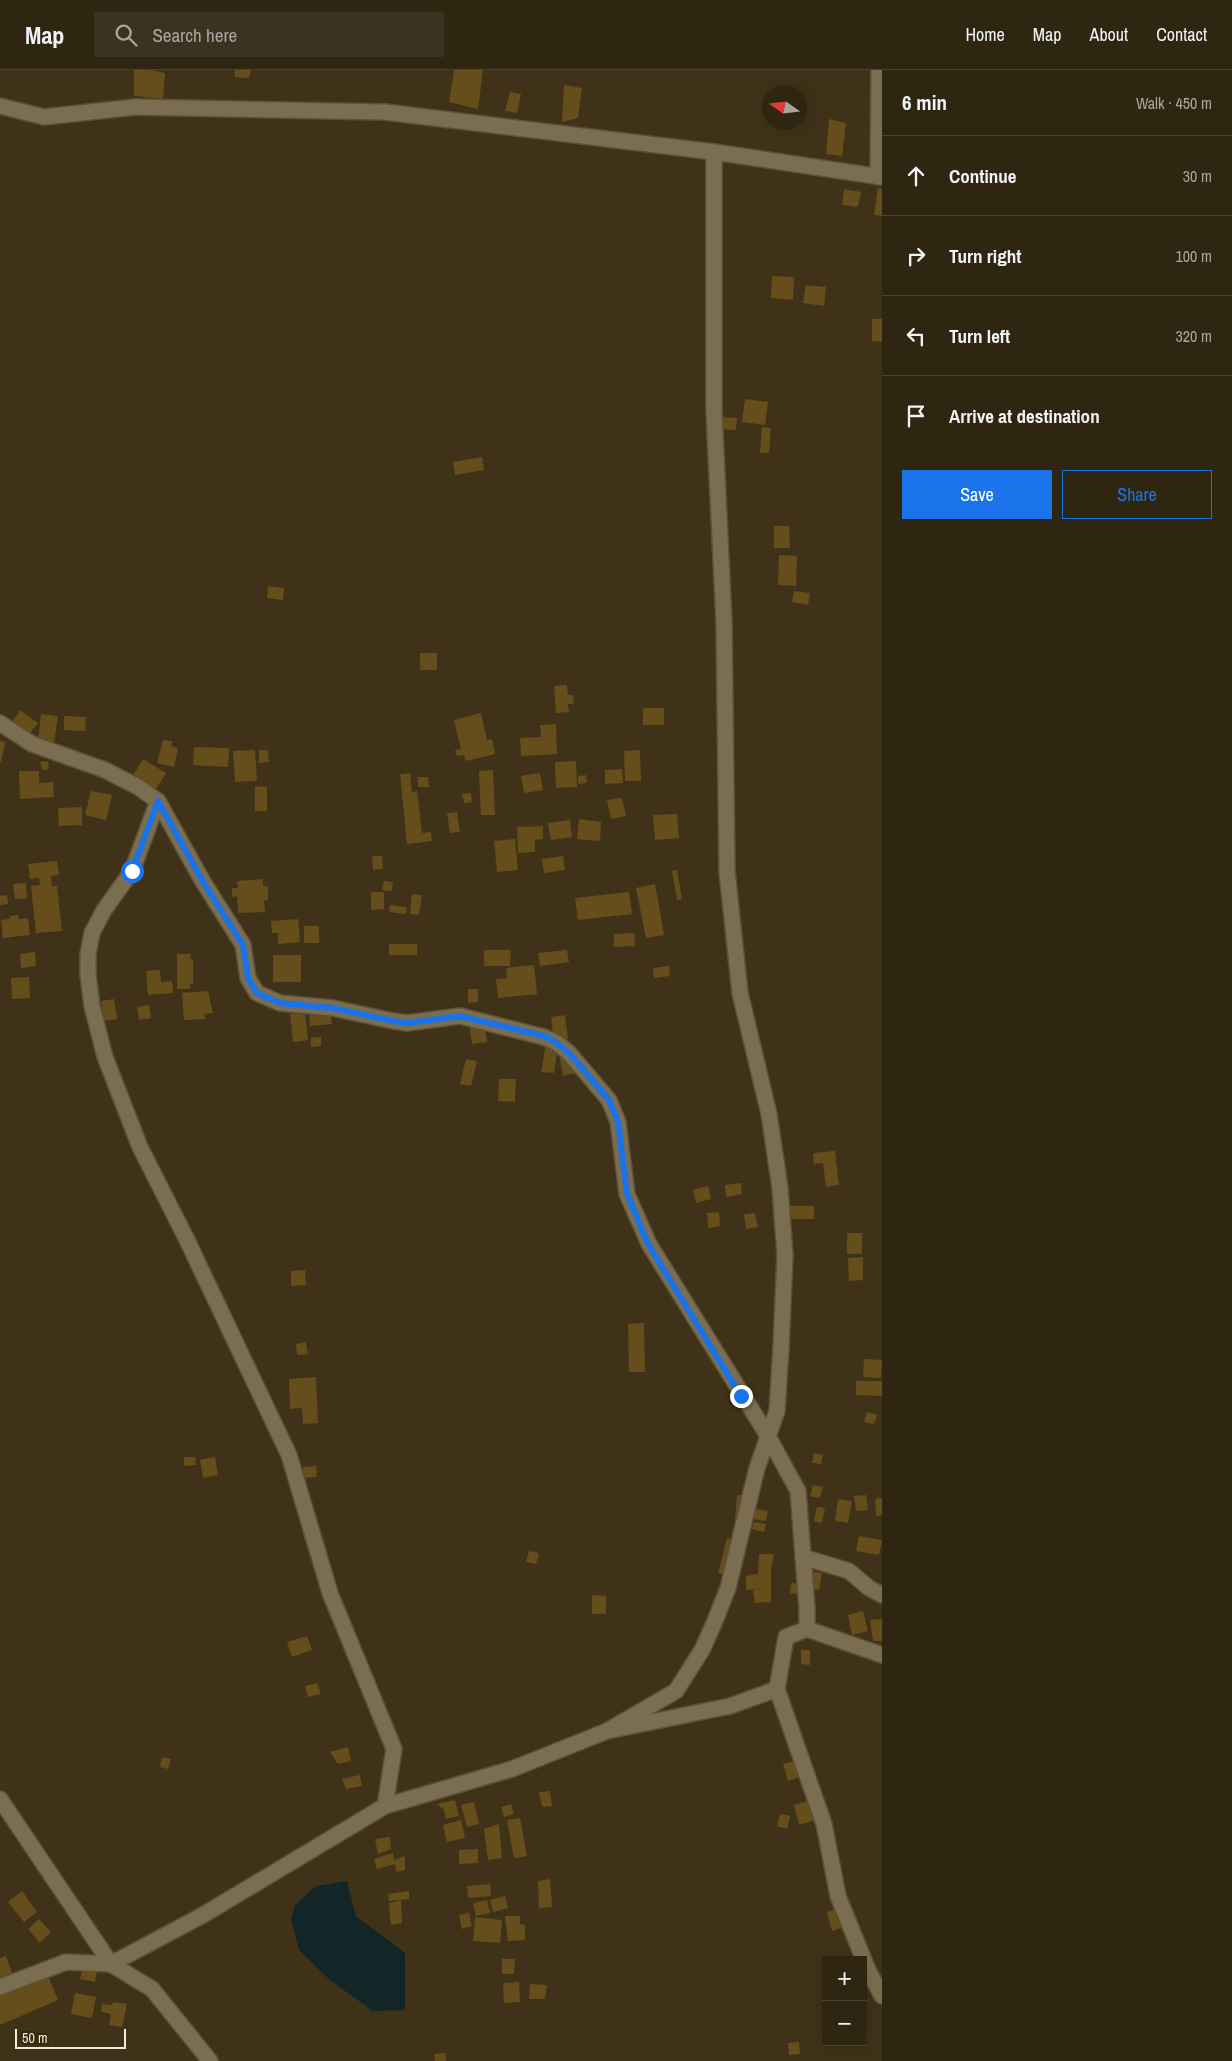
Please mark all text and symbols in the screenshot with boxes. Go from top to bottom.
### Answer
search box [94,12,444,57]
text: Map [25,19,64,51]
icon: search [112,21,140,49]
text: Search here [152,22,237,48]
text: Home [965,22,1005,47]
text: Map [1033,22,1062,47]
text: About [1090,22,1128,47]
text: Contact [1156,22,1207,47]
north arrow [762,85,807,130]
text: 6 min [902,88,947,117]
text: Walk · 450 m [1136,92,1212,114]
icon: ahead [902,162,930,190]
text: Continue [949,163,1017,189]
text: 30 m [1183,165,1212,187]
icon: right [902,242,930,270]
text: Turn right [949,243,1021,269]
text: 100 m [1176,245,1212,267]
icon: left [902,322,930,350]
text: Turn left [949,323,1010,349]
text: 320 m [1176,325,1212,347]
icon: arrive [902,402,930,430]
text: Arrive at destination [949,403,1100,429]
button: Save [902,470,1052,519]
button: Share [1062,470,1212,519]
route start [121,860,144,883]
route end [730,1385,753,1408]
map controls [822,1956,867,2046]
button: + [822,1956,867,2001]
button: − [822,2001,867,2046]
scale bar [15,2026,126,2049]
text: 50 m [22,2029,48,2047]

